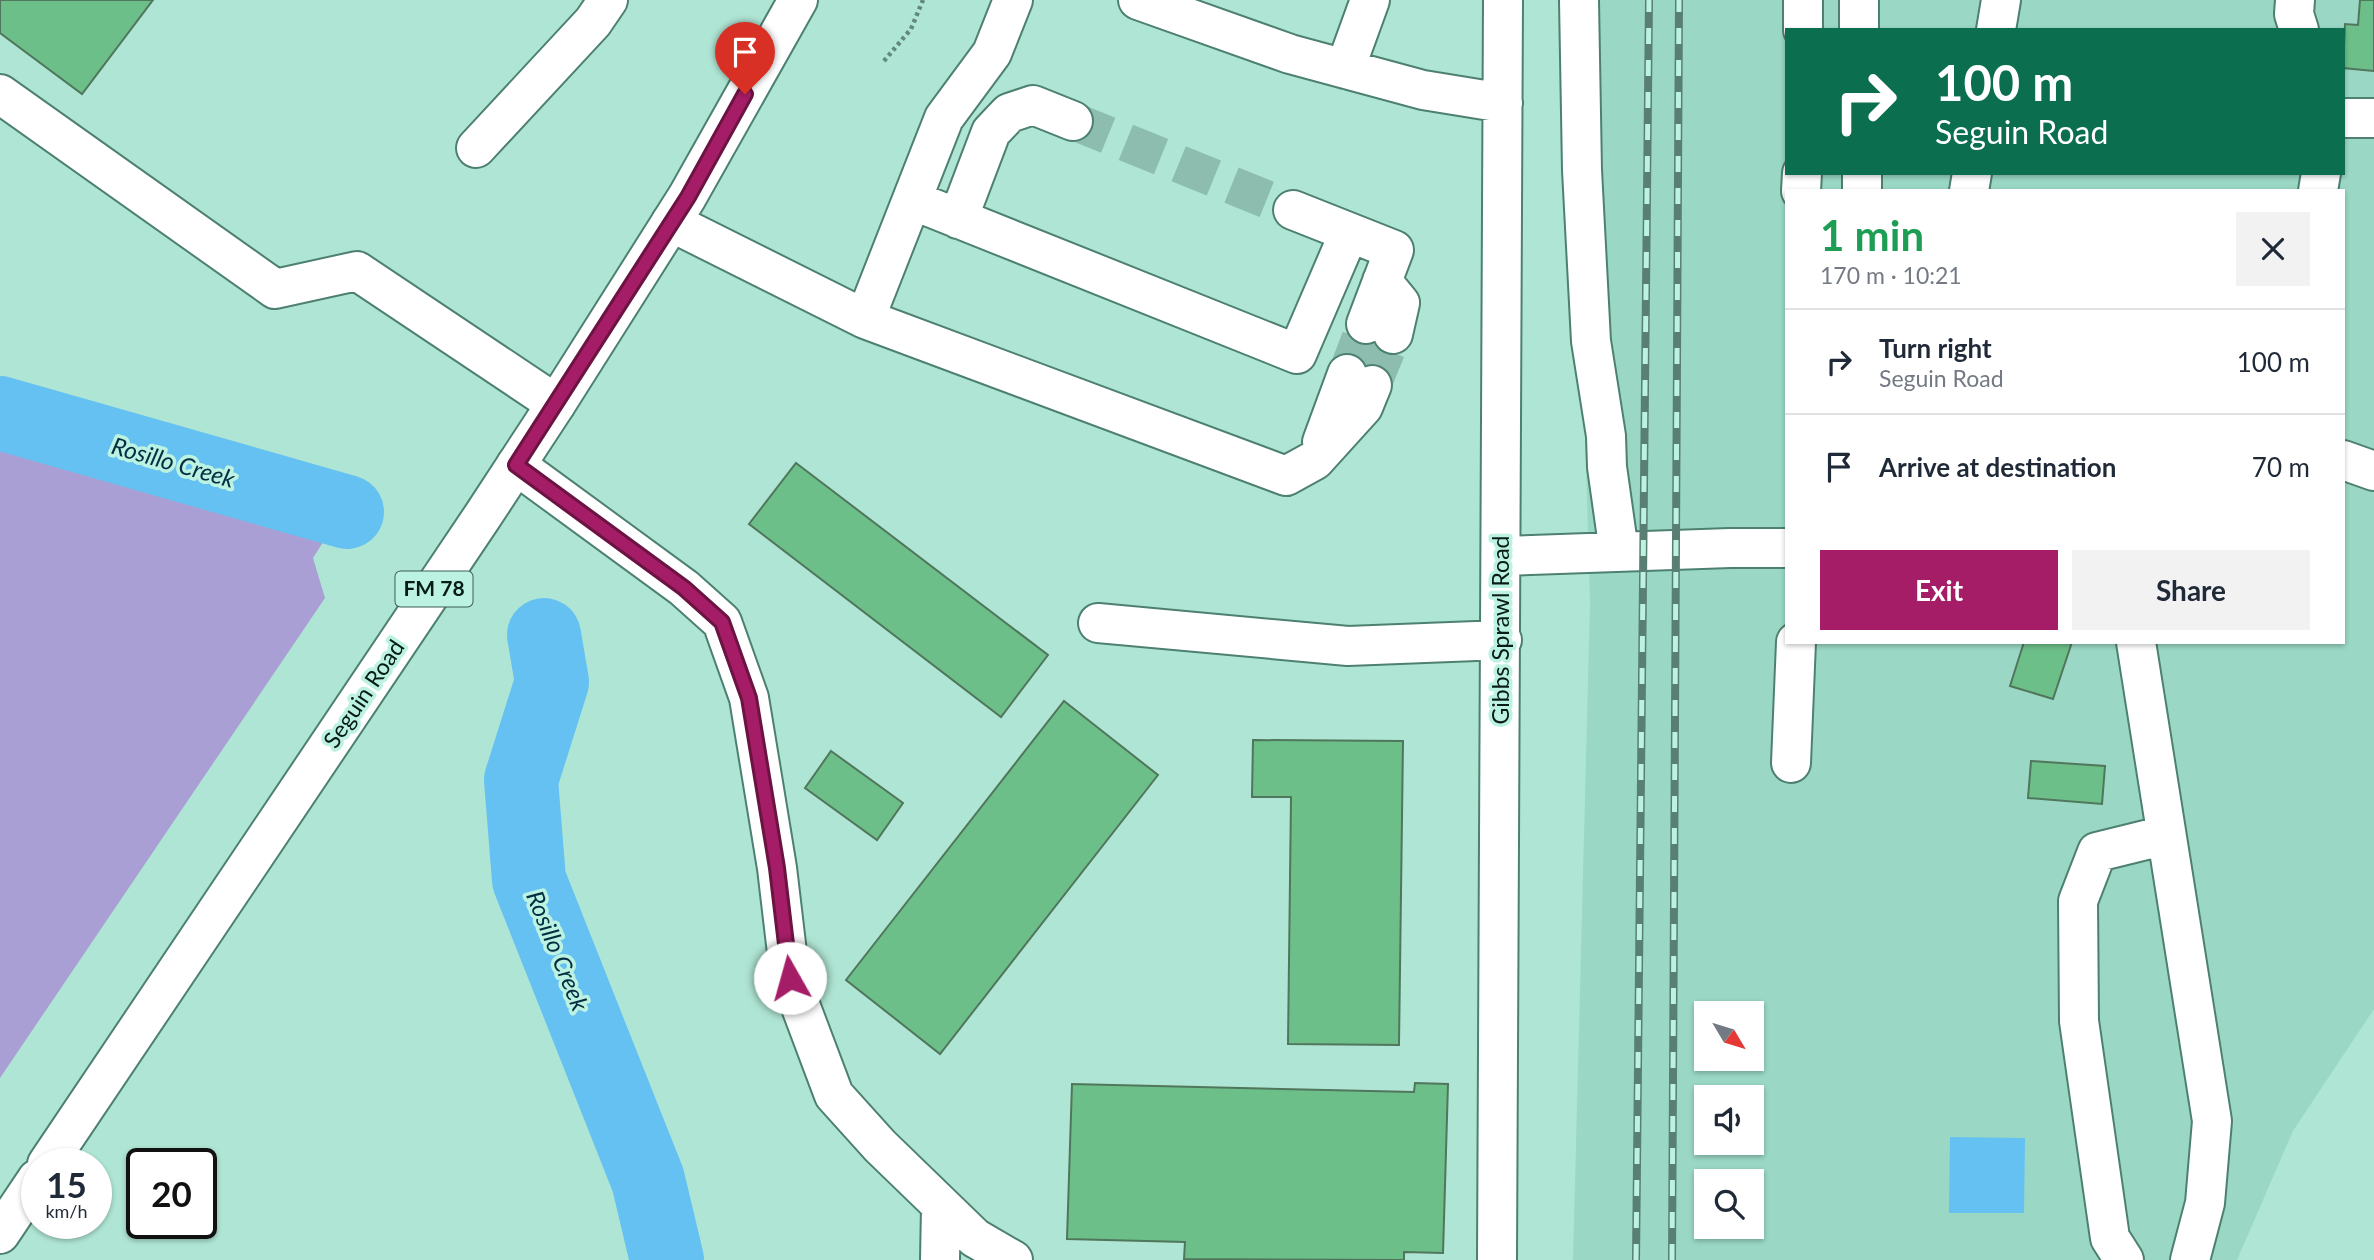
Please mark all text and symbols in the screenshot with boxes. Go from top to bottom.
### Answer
pin [715,22,775,94]
icon: arrive [726,33,764,71]
text: 100 m [1935,53,2073,111]
icon: right [1820,56,1911,147]
text: Seguin Road [1935,112,2108,151]
text: 1 min [1820,210,1924,260]
button: close [2236,212,2310,286]
text: 170 m · 10:21 [1820,261,1962,289]
text: Turn right [1879,332,1992,364]
icon: right [1820,343,1858,381]
text: 100 m [2237,346,2310,378]
text: Seguin Road [1879,364,2004,392]
water label: Rosillo Creek [109,430,239,493]
icon: arrive [1820,448,1858,486]
text: Arrive at destination [1879,451,2116,483]
text: 70 m [2252,451,2310,483]
street label: Gibbs Sprawl Road [1486,536,1514,724]
button: Exit [1820,550,2058,630]
button: Share [2072,550,2310,630]
road number: FM 78 [396,572,472,606]
street label: Seguin Road [317,634,410,753]
water label: Rosillo Creek [521,886,596,1015]
position arrow [753,941,827,1015]
north arrow [1694,1001,1764,1071]
map controls [1694,1001,1764,1239]
button: sound [1694,1085,1764,1155]
speed limit sign: 20 [126,1148,217,1239]
text: 15 [46,1163,87,1205]
button: search [1694,1169,1764,1239]
text: km/h [45,1200,88,1222]

